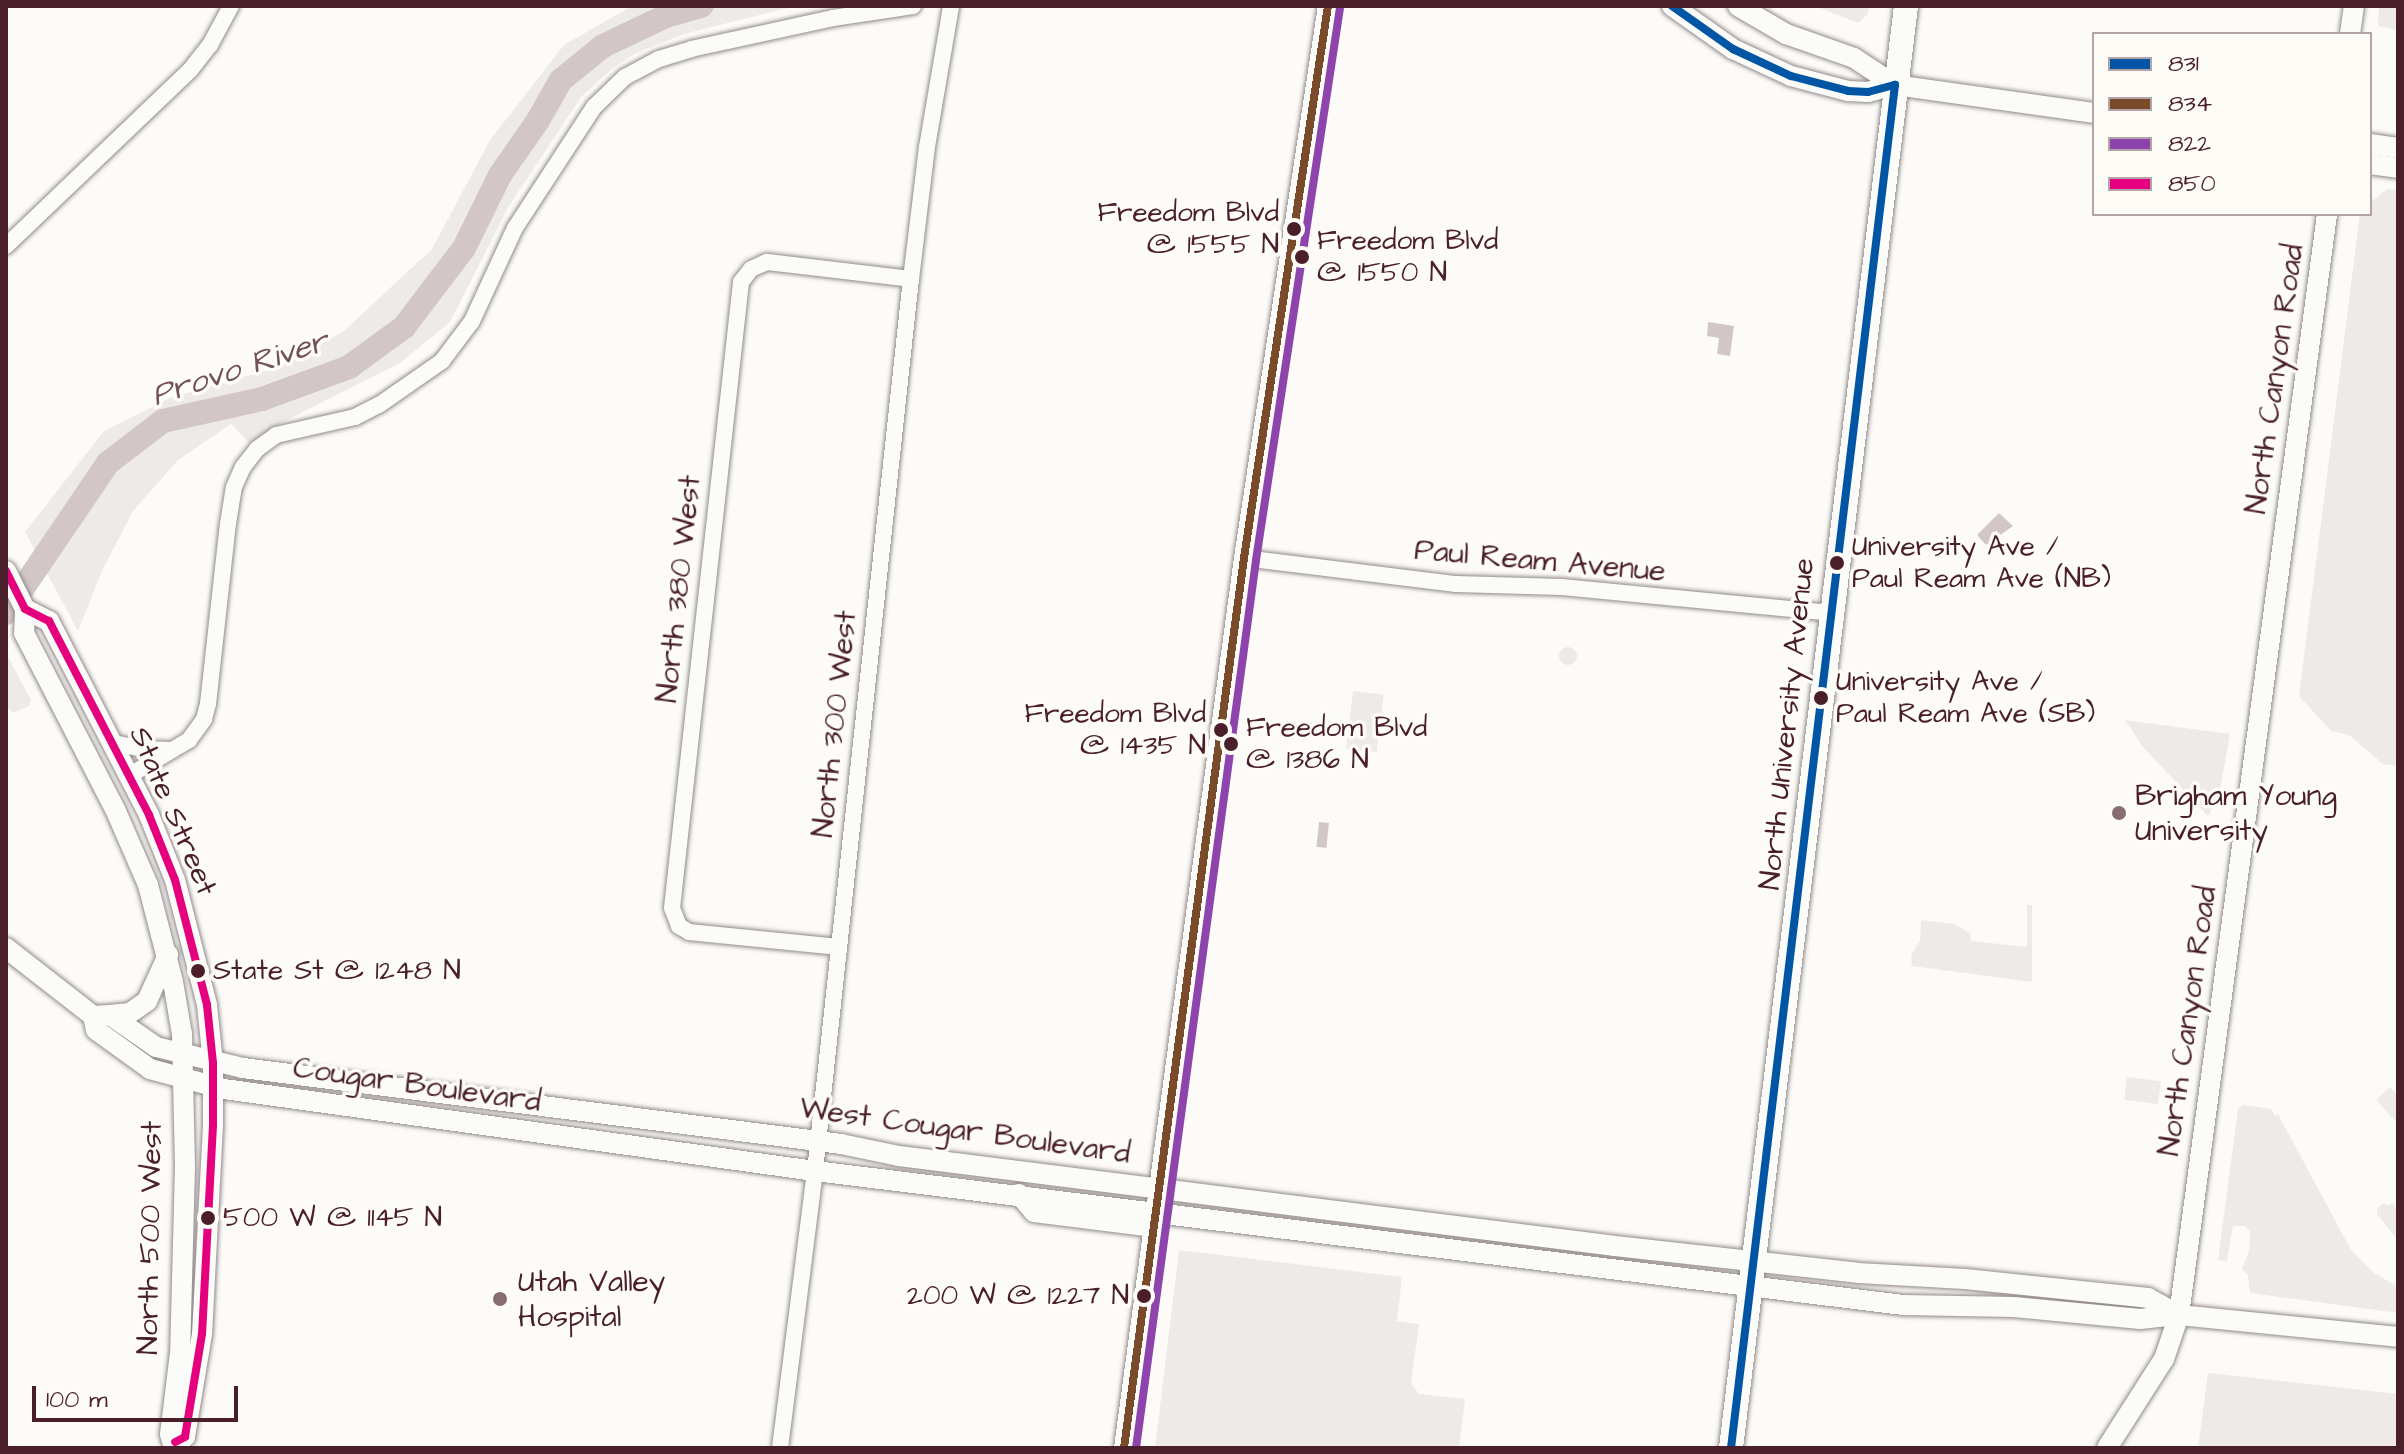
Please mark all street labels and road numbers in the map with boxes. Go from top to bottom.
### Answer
street label: North Canyon Road [2238,242,2312,516]
street label: North 380 West [649,473,709,705]
street label: Paul Ream Avenue [1413,532,1667,590]
street label: North University Avenue [1752,556,1822,892]
street label: North 300 West [805,609,865,839]
street label: State Street [121,721,225,901]
street label: North Canyon Road [2151,884,2225,1158]
street label: Cougar Boulevard [291,1050,543,1120]
street label: West Cougar Boulevard [797,1090,1133,1172]
street label: North 500 West [130,1121,170,1355]

